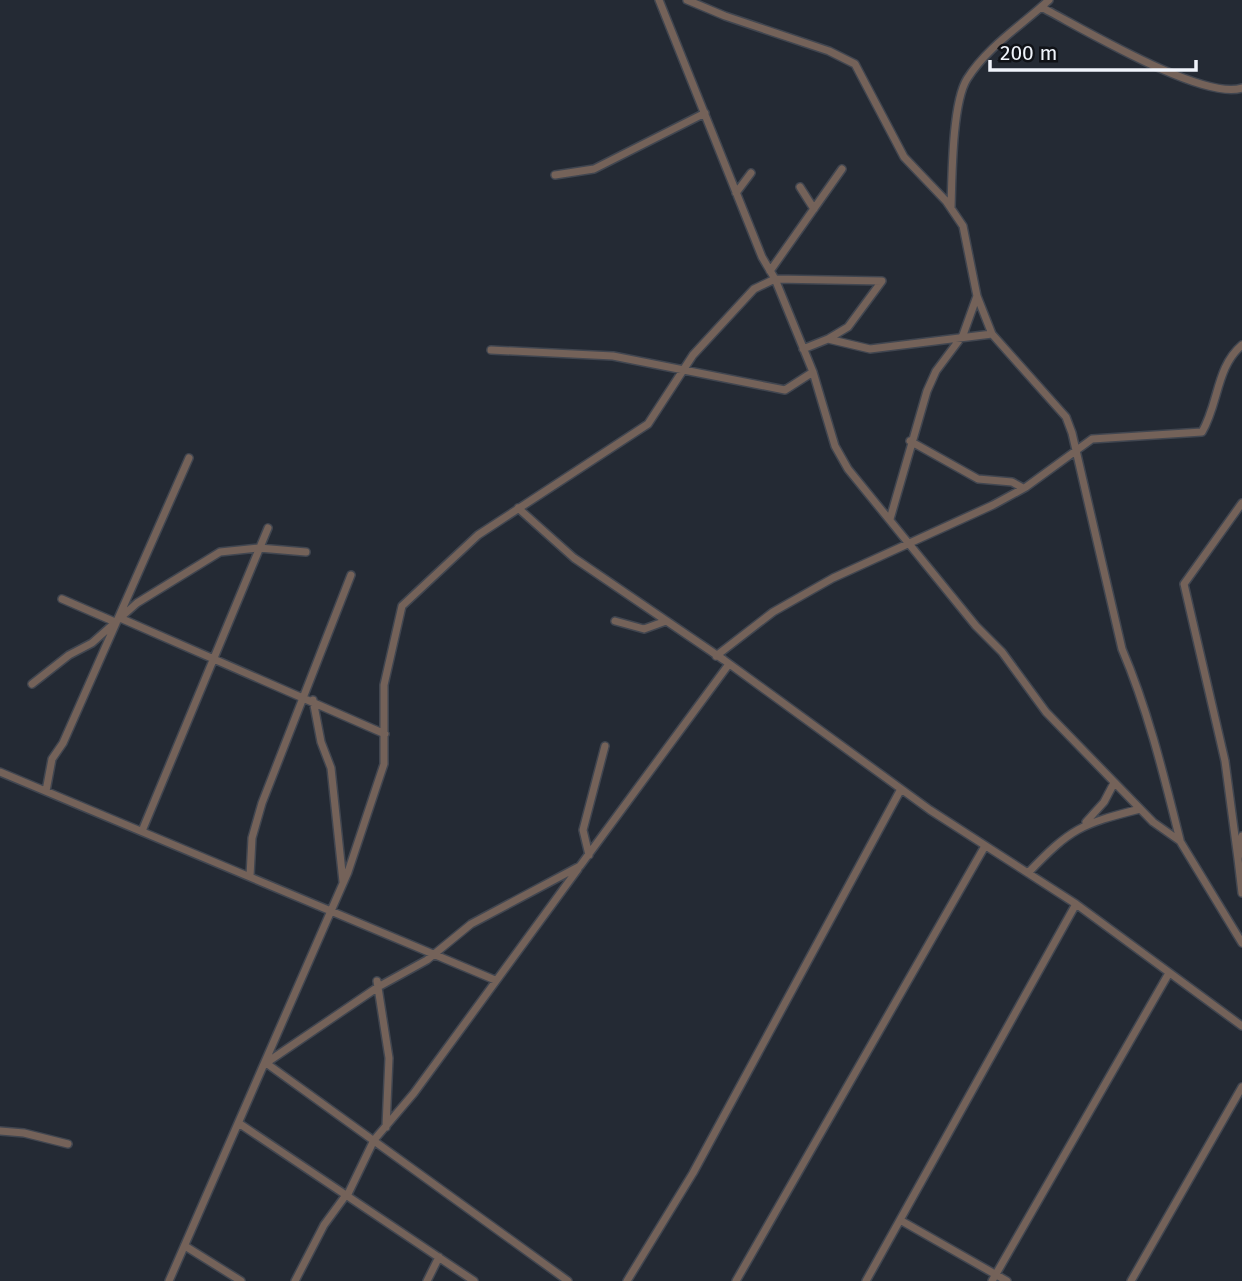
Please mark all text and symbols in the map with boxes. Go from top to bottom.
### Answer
scale bar [990,28,1196,72]
text: 200 m [1000,40,1057,66]

